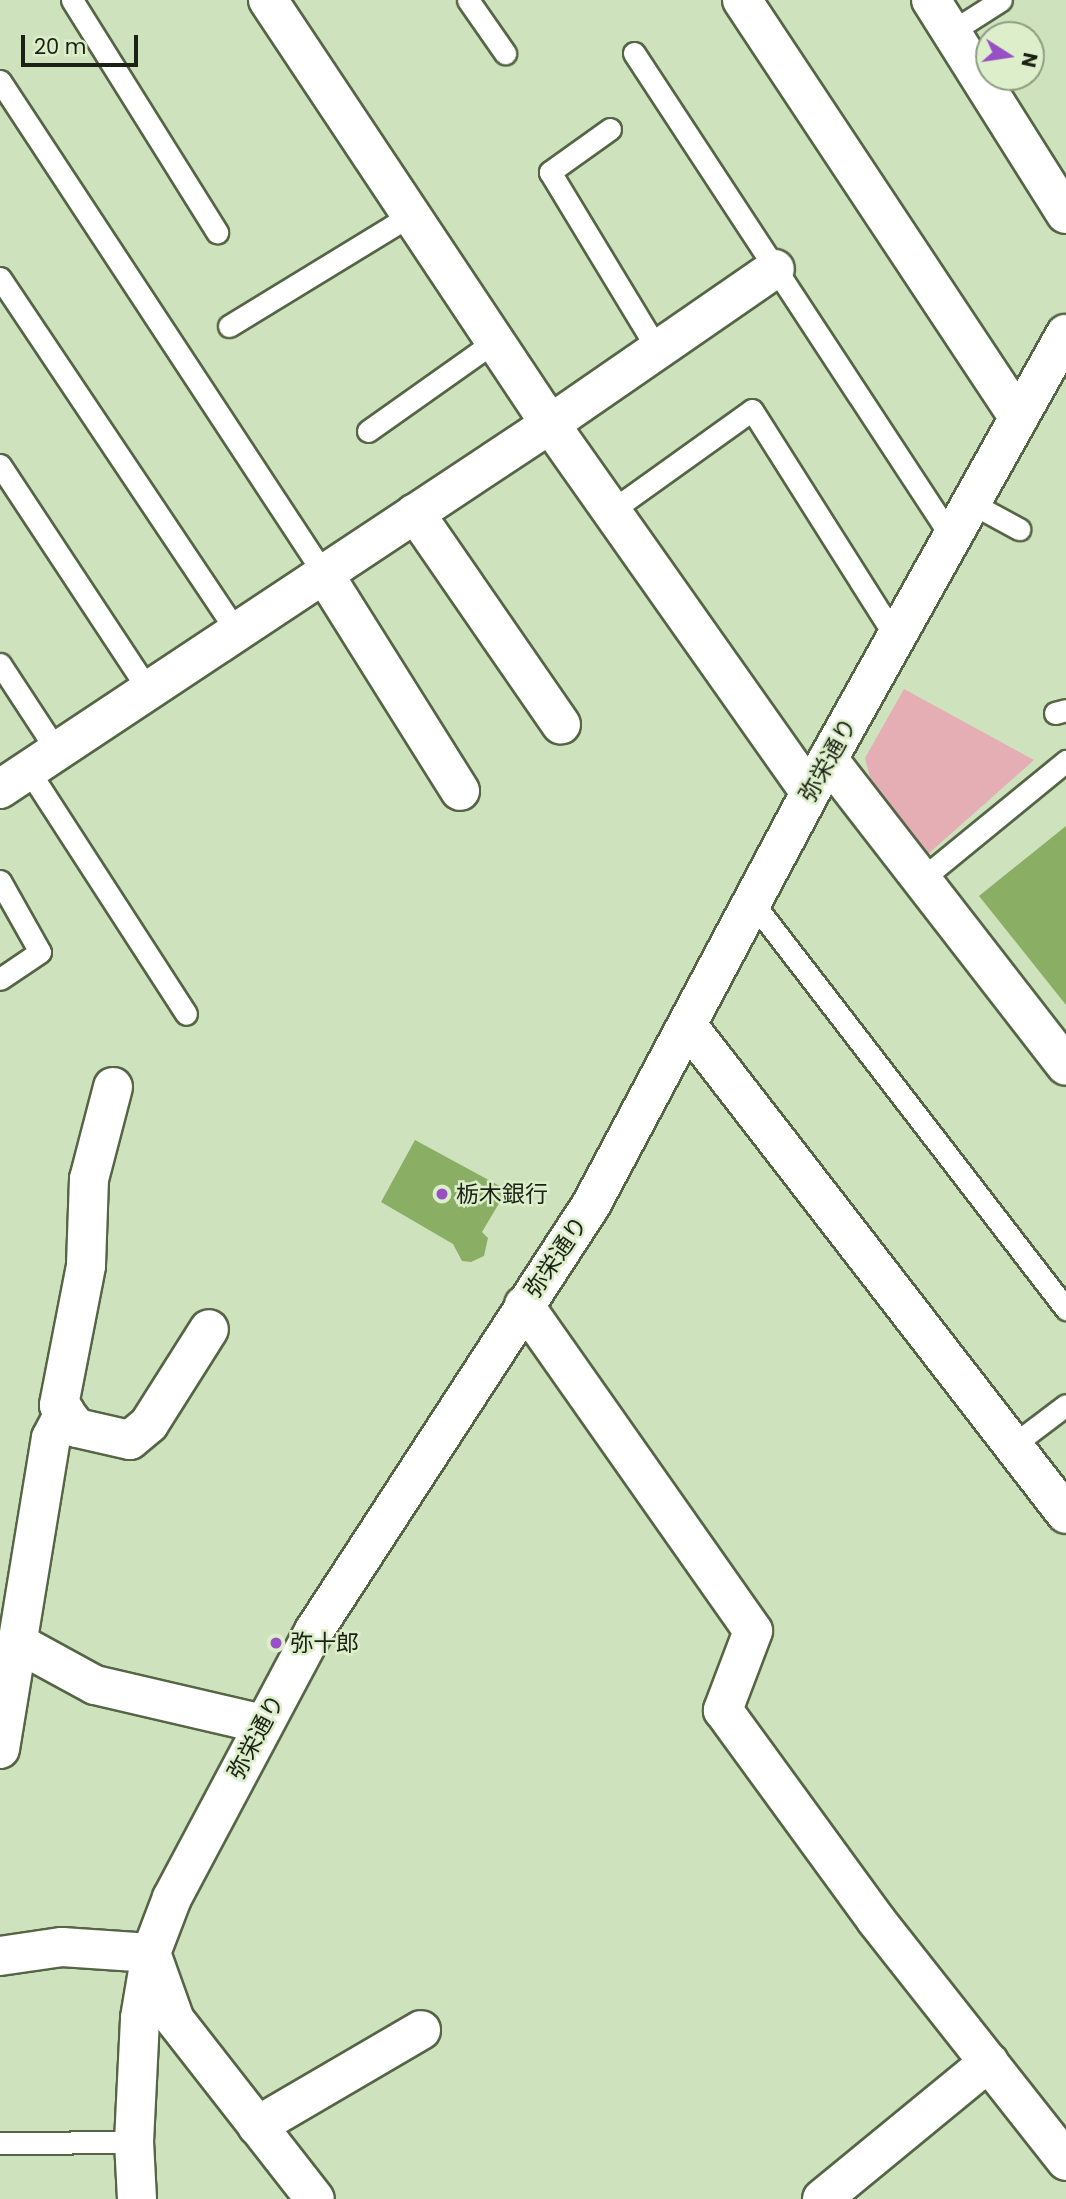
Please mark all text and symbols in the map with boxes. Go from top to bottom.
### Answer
scale bar [24,21,142,65]
north arrow [975,21,1045,91]
text: 20 m [34,32,87,61]
text: N [1014,50,1044,70]
street label: 弥栄通り [794,713,862,807]
place label: 栃木銀行 [456,1180,548,1208]
marker: 栃木銀行 [434,1186,450,1202]
street label: 弥栄通り [519,1211,593,1303]
place label: 弥十郎 [290,1629,359,1657]
marker: 弥十郎 [268,1635,284,1651]
street label: 弥栄通り [222,1690,290,1784]

